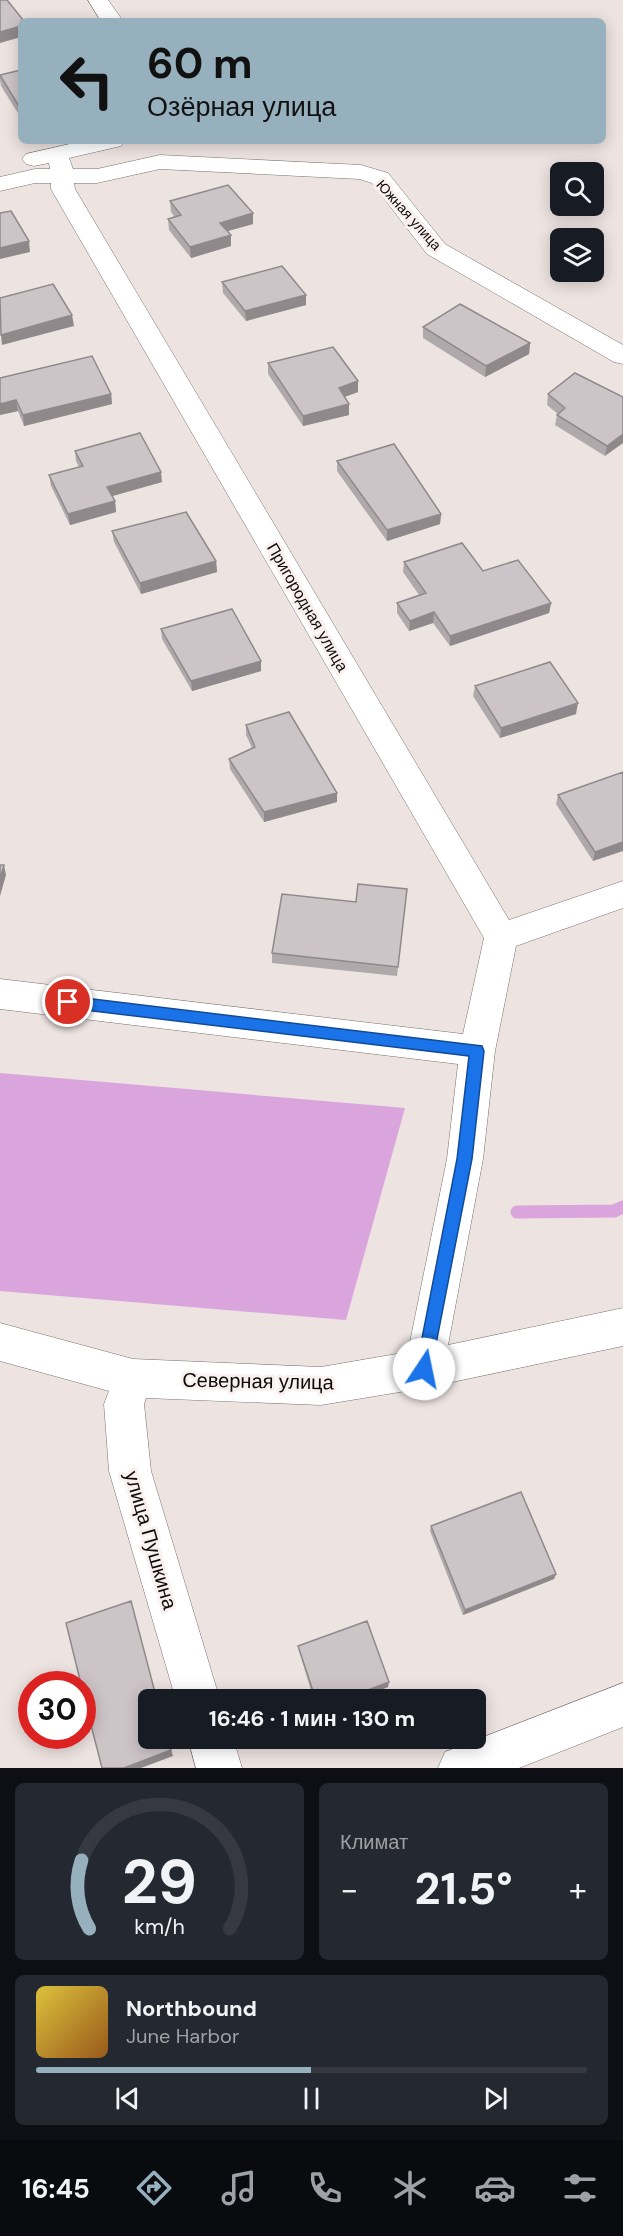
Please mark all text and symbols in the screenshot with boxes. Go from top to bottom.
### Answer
text: 60 m [147,36,253,91]
icon: left [48,42,126,120]
text: Озёрная улица [147,89,336,124]
map controls [550,162,604,282]
button: search [550,162,604,216]
street label: Южная улица [373,176,446,254]
button: layers [550,228,604,282]
street label: Пригородная улица [262,539,353,675]
pin [42,976,93,1027]
icon: arrive [51,985,84,1018]
position arrow [392,1337,456,1401]
street label: Северная улица [182,1367,335,1395]
street label: улица Пушкина [119,1468,183,1613]
speed limit sign: 30 [18,1671,96,1749]
text: 16:46 · 1 мин · 130 m [209,1704,415,1733]
text: Климат [340,1829,408,1855]
text: 29 [122,1841,197,1922]
text: 21.5° [414,1859,513,1918]
text: − [340,1868,358,1911]
text: + [569,1868,587,1911]
text: km/h [134,1913,185,1941]
text: Northbound [126,1994,257,2023]
text: June Harbor [126,2023,239,2049]
icon: previous [111,2082,144,2115]
icon: pause [295,2082,328,2115]
icon: next [479,2082,512,2115]
icon: directions [133,2167,175,2209]
icon: music [218,2167,260,2209]
icon: phone [304,2167,346,2209]
icon: climate [389,2167,431,2209]
icon: car [474,2167,516,2209]
icon: filters [559,2167,601,2209]
text: 16:45 [22,2171,90,2206]

